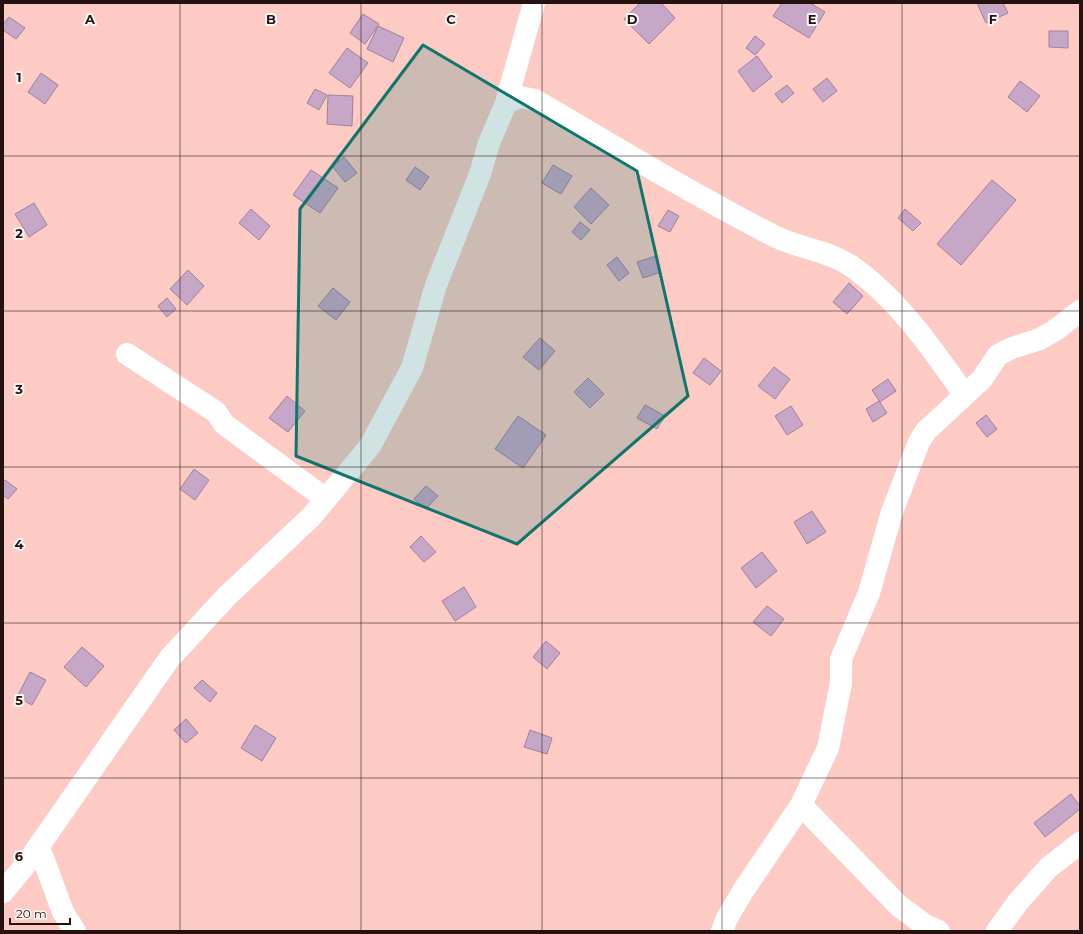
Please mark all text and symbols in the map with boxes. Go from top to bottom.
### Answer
text: A [84,11,96,27]
text: B [266,11,276,27]
text: C [446,11,456,27]
text: D [627,11,638,27]
text: E [808,11,817,27]
text: F [989,11,997,27]
text: 1 [16,69,22,85]
text: 2 [15,225,23,241]
text: 3 [14,381,23,397]
text: 4 [15,536,24,552]
text: 5 [15,692,23,708]
text: 6 [15,848,24,864]
scale bar [10,900,70,926]
text: 20 m [16,906,47,921]

